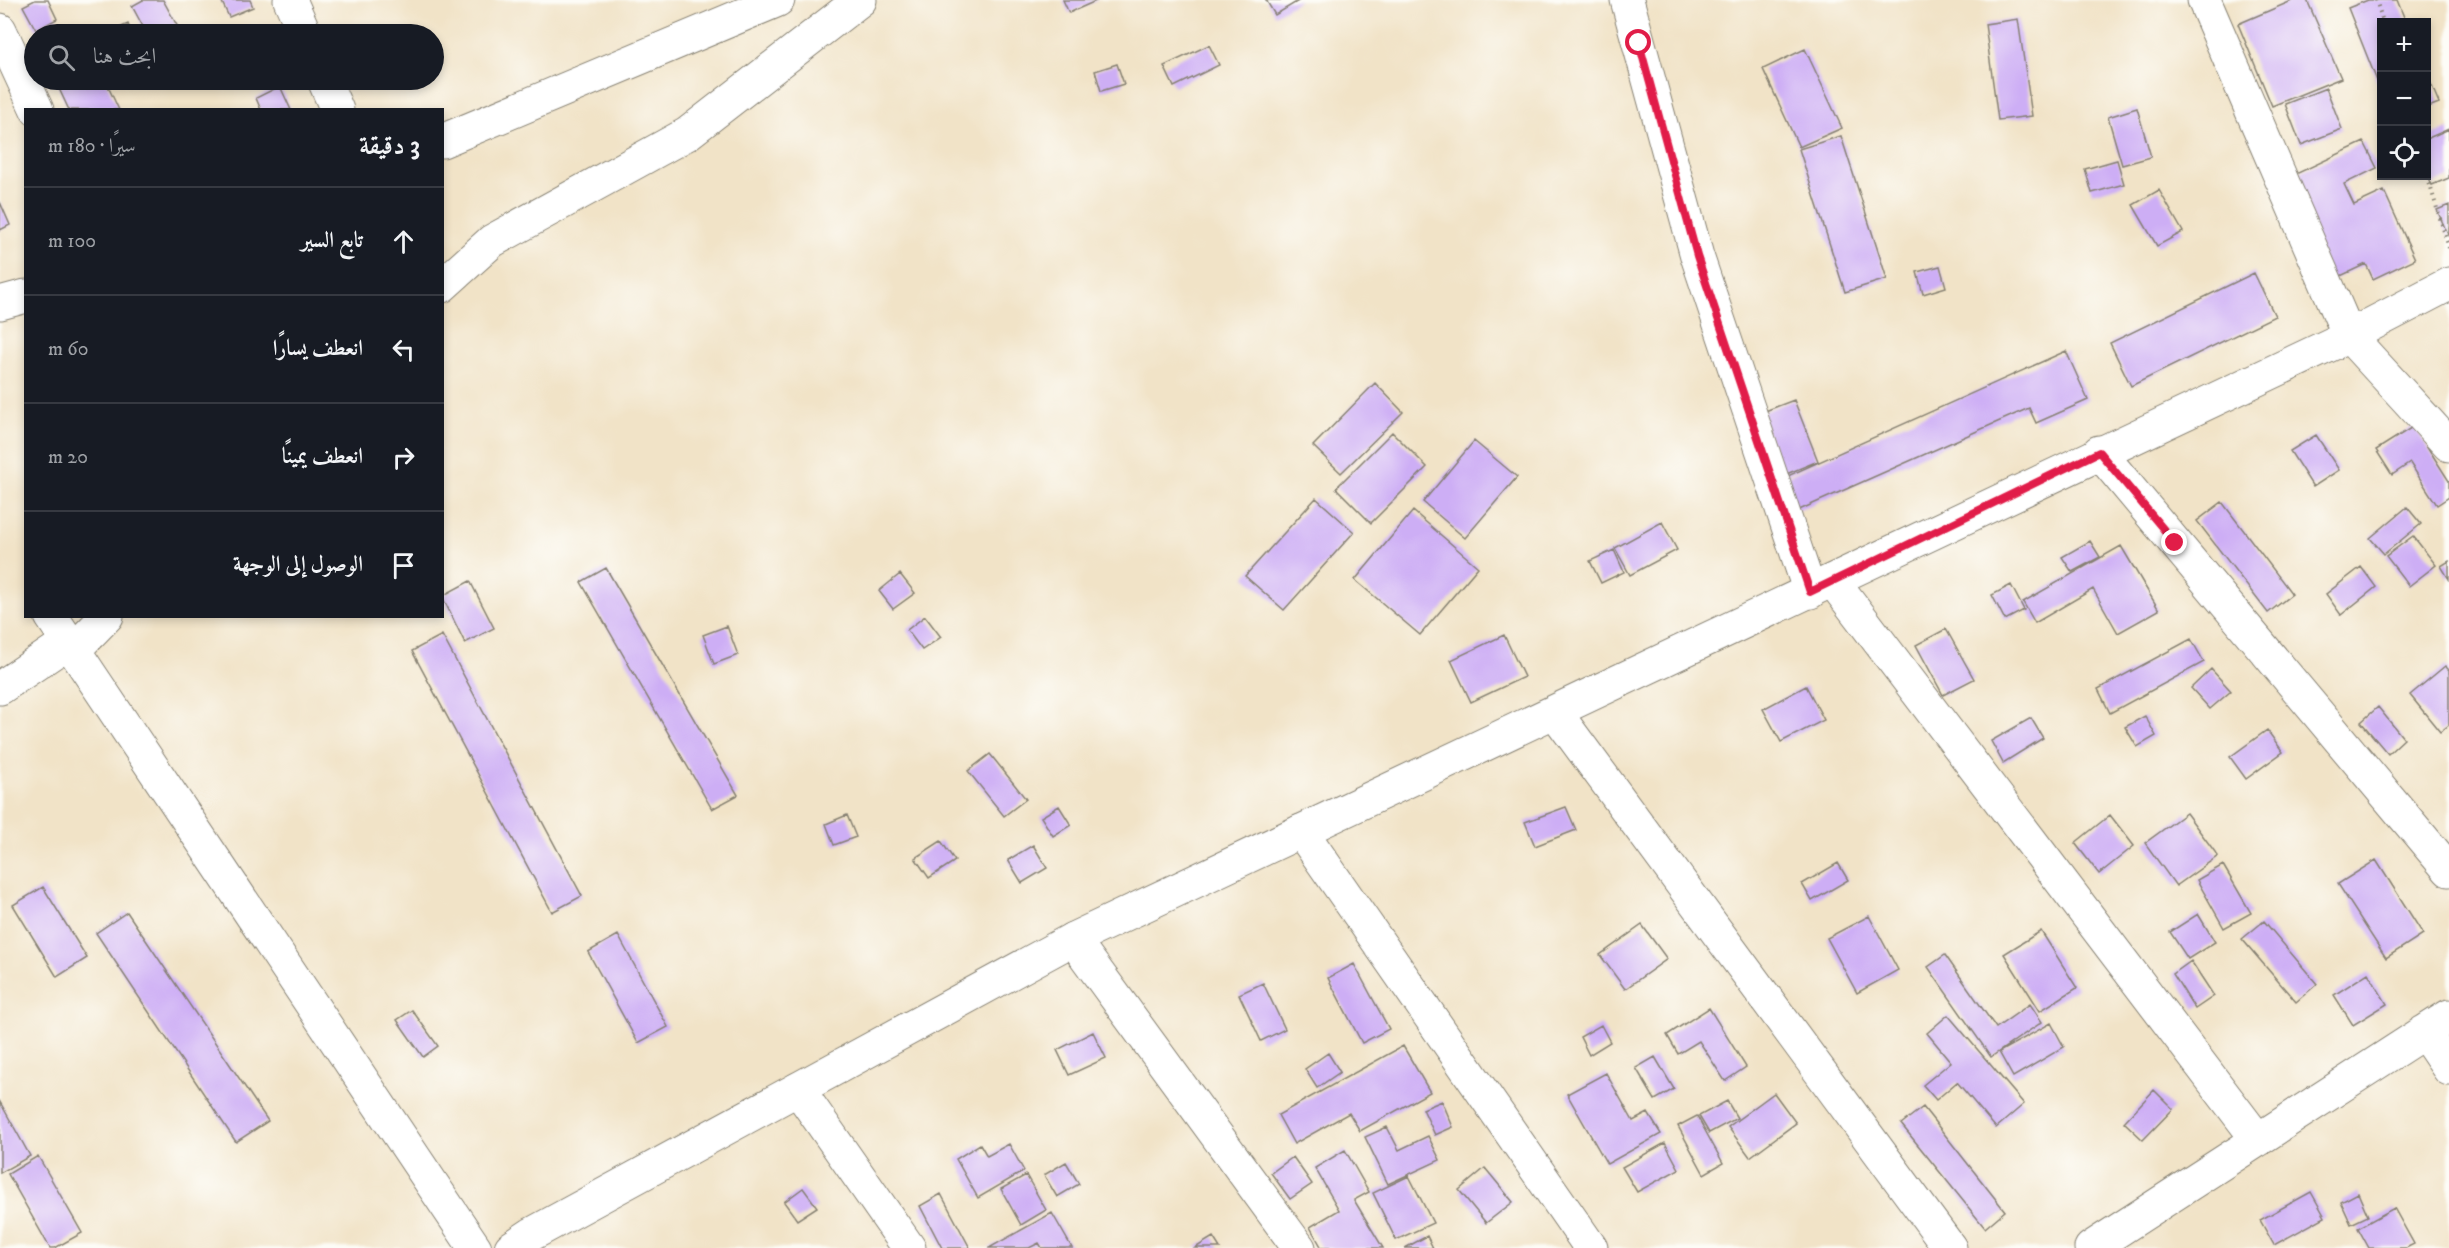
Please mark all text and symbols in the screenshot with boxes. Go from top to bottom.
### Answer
map controls [2377,18,2431,180]
button: + [2377,18,2431,72]
search box [24,24,444,90]
route start [1625,29,1651,55]
icon: search [45,41,78,74]
text: ابحث هنا [93,43,156,70]
button: − [2377,72,2431,126]
button: locate [2377,126,2431,180]
text: 3 دقيقة [359,130,420,163]
text: سيرًا · 180 m [48,134,136,159]
icon: ahead [387,225,420,258]
text: تابع السير [301,227,363,254]
text: 100 m [48,229,96,254]
icon: left [387,333,420,366]
text: انعطف يسارًا [273,335,363,362]
text: 60 m [48,337,89,362]
icon: right [387,441,420,474]
text: انعطف يمينًا [282,443,363,470]
text: 20 m [48,445,88,470]
route end [2161,529,2187,555]
icon: arrive [387,549,420,582]
text: الوصول إلى الوجهة [233,551,363,578]

